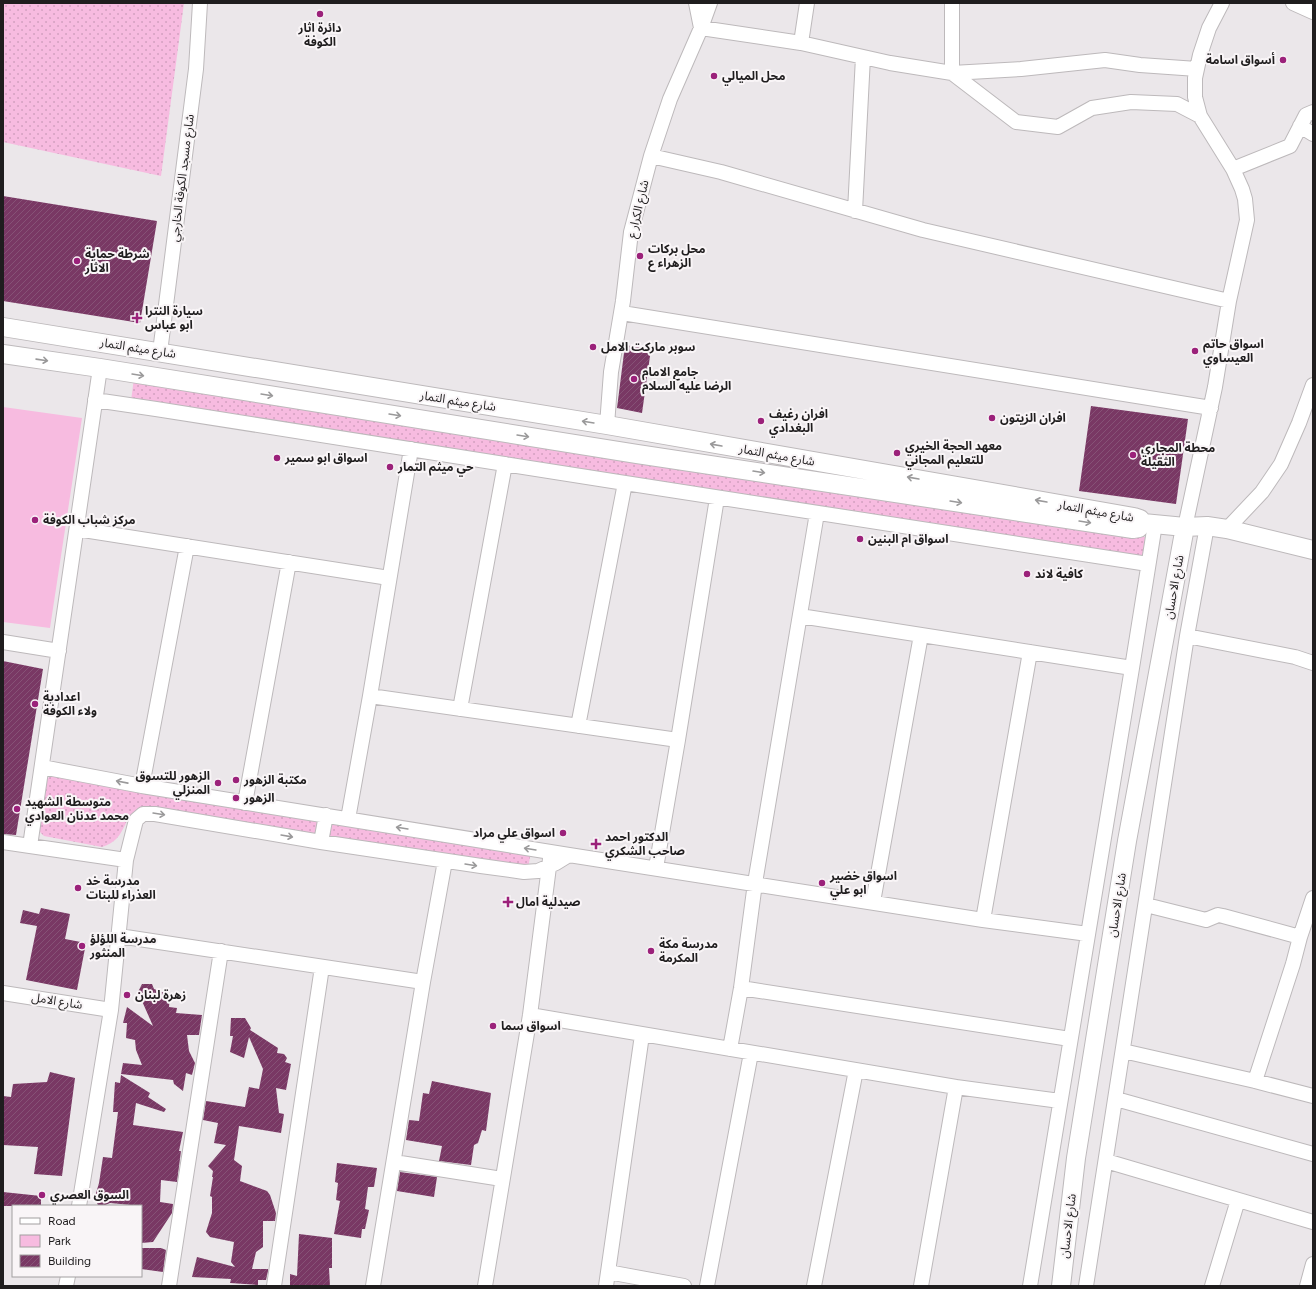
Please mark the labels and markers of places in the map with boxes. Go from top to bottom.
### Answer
marker: دائرة اثار الكوفة [315,9,325,19]
place label: دائرة اثار الكوفة [297,21,342,49]
place label: أسواق اسامة [1206,52,1275,67]
marker: أسواق اسامة [1278,55,1288,65]
place label: محل الميالي [722,69,785,86]
marker: محل الميالي [709,71,719,81]
place label: محل بركات الزهراء ع [648,242,705,272]
place label: شرطة حماية الاثار [84,247,150,275]
marker: محل بركات الزهراء ع [635,251,645,261]
marker: شرطة حماية الاثار [72,256,82,266]
place label: سيارة النترا ابو عباس [145,304,203,332]
marker: سيارة النترا ابو عباس [132,313,142,323]
place label: اسواق حاتم العيساوي [1203,337,1264,368]
place label: سوبر ماركت الامل [601,340,695,354]
marker: سوبر ماركت الامل [588,342,598,352]
marker: اسواق حاتم العيساوي [1190,346,1200,356]
place label: جامع الامام الرضا عليه السلام [642,365,731,395]
marker: جامع الامام الرضا عليه السلام [629,374,639,384]
place label: افران رغيف البغدادي [769,407,828,438]
place label: افران الزيتون [1000,411,1066,425]
marker: افران الزيتون [987,413,997,423]
marker: افران رغيف البغدادي [756,416,766,426]
place label: معهد الحجة الخيري للتعليم المجاني [905,439,1002,470]
place label: محطة المجاري الثقيلة [1141,441,1215,469]
marker: معهد الحجة الخيري للتعليم المجاني [892,448,902,458]
marker: محطة المجاري الثقيلة [1128,450,1138,460]
place label: اسواق ابو سمير [284,451,368,465]
marker: اسواق ابو سمير [272,453,282,463]
place label: حي ميثم التمار [397,460,474,477]
marker: حي ميثم التمار [385,462,395,472]
place label: مركز شباب الكوفة [43,513,136,527]
marker: مركز شباب الكوفة [30,515,40,525]
place label: اسواق ام البنين [868,532,948,548]
marker: اسواق ام البنين [855,534,865,544]
place label: كافية لاند [1035,567,1084,581]
marker: كافية لاند [1022,569,1032,579]
place label: اعدادية ولاء الكوفة [43,690,97,718]
marker: اعدادية ولاء الكوفة [30,699,40,709]
place label: الزهور للتسوق المنزلي [135,769,210,800]
place label: مكتبة الزهور [243,773,307,787]
marker: مكتبة الزهور [231,775,241,785]
marker: الزهور للتسوق المنزلي [213,778,223,788]
place label: الزهور [243,791,275,805]
marker: الزهور [231,793,241,803]
place label: متوسطة الشهيد محمد عدنان العوادي [25,795,129,826]
marker: متوسطة الشهيد محمد عدنان العوادي [12,804,22,814]
place label: اسواق علي مراد [473,826,555,843]
marker: اسواق علي مراد [558,828,568,838]
place label: الدكتور احمد صاحب الشكري [605,830,685,861]
marker: الدكتور احمد صاحب الشكري [590,838,602,850]
place label: اسواق خضير ابو علي [829,869,897,900]
place label: مدرسة خد العذراء للبنات [86,874,156,902]
marker: اسواق خضير ابو علي [817,878,827,888]
marker: مدرسة خد العذراء للبنات [73,883,83,893]
place label: صيدلية امال [516,895,581,909]
marker: صيدلية امال [503,897,513,907]
place label: مدرسة اللؤلؤ المنثور [89,932,156,960]
place label: مدرسة مكة المكرمة [659,937,718,965]
marker: مدرسة اللؤلؤ المنثور [77,941,87,951]
marker: مدرسة مكة المكرمة [646,946,656,956]
place label: زهرة لبنان [135,988,186,1002]
marker: زهرة لبنان [122,990,132,1000]
place label: اسواق سما [501,1019,561,1033]
marker: اسواق سما [488,1021,498,1031]
place label: السوق العصري [50,1188,129,1205]
marker: السوق العصري [37,1190,47,1200]

